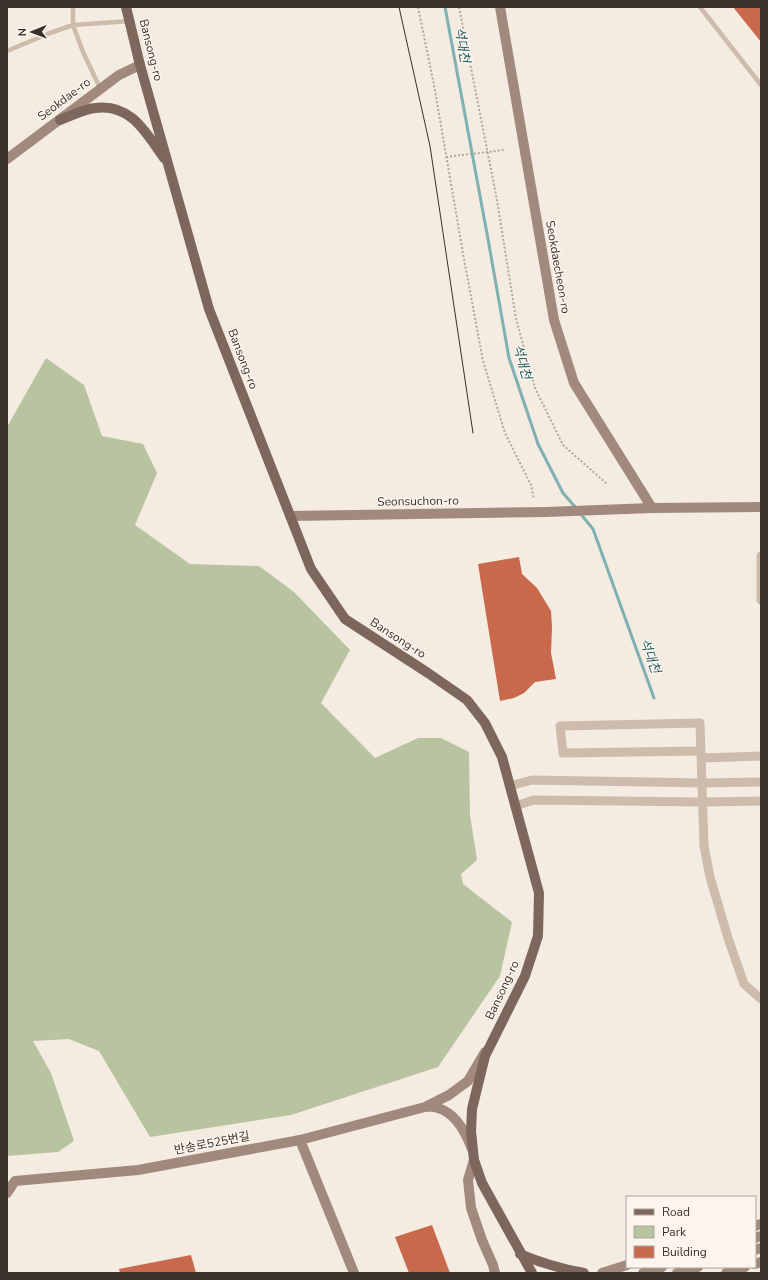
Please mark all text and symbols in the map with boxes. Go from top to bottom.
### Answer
north arrow [12,12,52,52]
street label: Bansong-ro [136,17,167,83]
water label: 석대천 [450,26,474,65]
text: N [15,28,30,36]
street label: Seokdae-ro [34,74,94,124]
street label: Seokdaecheon-ro [542,219,574,315]
street label: Bansong-ro [224,326,262,392]
water label: 석대천 [508,342,536,383]
street label: Seonsuchon-ro [377,492,459,510]
street label: Bansong-ro [367,614,429,662]
water label: 석대천 [635,636,665,677]
street label: Bansong-ro [481,958,523,1022]
street label: 반송로525번길 [173,1128,251,1158]
legend [626,1196,756,1268]
text: Road [662,1204,690,1220]
text: Park [662,1224,687,1240]
text: Building [662,1244,707,1260]

